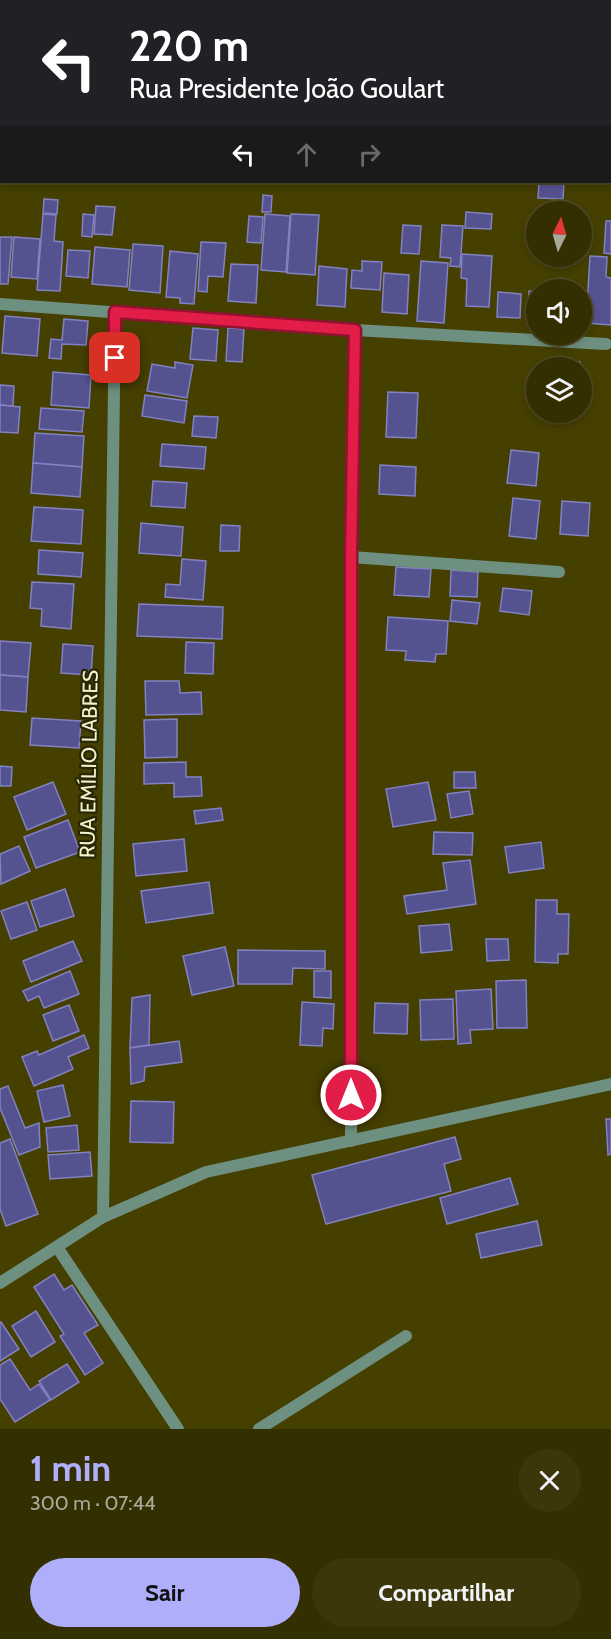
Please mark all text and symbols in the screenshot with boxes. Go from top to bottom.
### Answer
text: 220 m [129,20,249,72]
icon: left [30,24,108,102]
text: Rua Presidente João Goulart [129,72,444,105]
icon: left [227,138,260,171]
icon: ahead [290,138,323,171]
icon: right [353,138,386,171]
north arrow [526,201,592,267]
map controls [526,201,592,423]
button: sound [526,279,592,345]
pin [89,332,140,383]
icon: arrive [98,341,131,374]
button: layers [526,357,592,423]
street label: RUA EMÍLIO LABRES [74,670,103,858]
position arrow [319,1063,383,1127]
text: 1 min [30,1446,111,1490]
button: close [518,1449,581,1512]
text: 300 m · 07:44 [30,1491,156,1515]
button: Sair [30,1558,300,1627]
button: Compartilhar [312,1558,581,1627]

